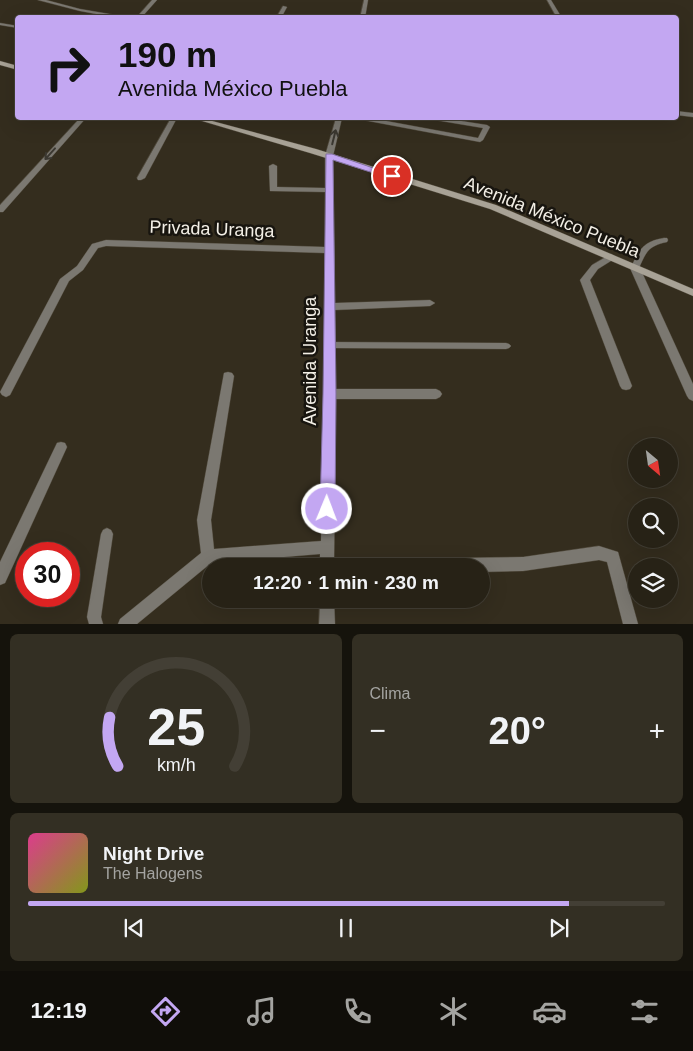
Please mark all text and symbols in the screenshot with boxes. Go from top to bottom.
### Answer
icon: right [35,35,100,100]
text: 190 m [118,35,217,74]
text: Avenida México Puebla [118,76,348,101]
one-way arrow [330,129,339,145]
one-way arrow [44,147,56,160]
pin [371,155,413,197]
icon: arrive [378,162,406,190]
street label: Avenida México Puebla [461,173,644,262]
street label: Privada Uranga [149,217,276,241]
street label: Avenida Uranga [300,296,320,425]
north arrow [628,438,678,488]
map controls [628,438,678,608]
position arrow [300,482,352,534]
button: search [628,498,678,548]
speed limit sign: 30 [15,542,80,607]
button: layers [628,558,678,608]
text: 12:20 · 1 min · 230 m [253,572,439,593]
text: Clima [370,685,410,702]
text: 25 [147,698,205,756]
text: 20° [489,710,546,752]
text: − [370,715,386,746]
text: + [649,715,665,746]
text: km/h [156,755,195,775]
text: Night Drive [103,843,204,864]
text: The Halogens [103,865,203,882]
icon: previous [120,914,148,942]
icon: pause [332,914,360,942]
icon: next [545,914,573,942]
icon: directions [148,994,183,1029]
icon: music [244,994,279,1029]
icon: phone [340,994,375,1029]
icon: climate [436,994,471,1029]
icon: car [532,994,567,1029]
icon: filters [627,994,662,1029]
text: 12:19 [30,998,87,1023]

